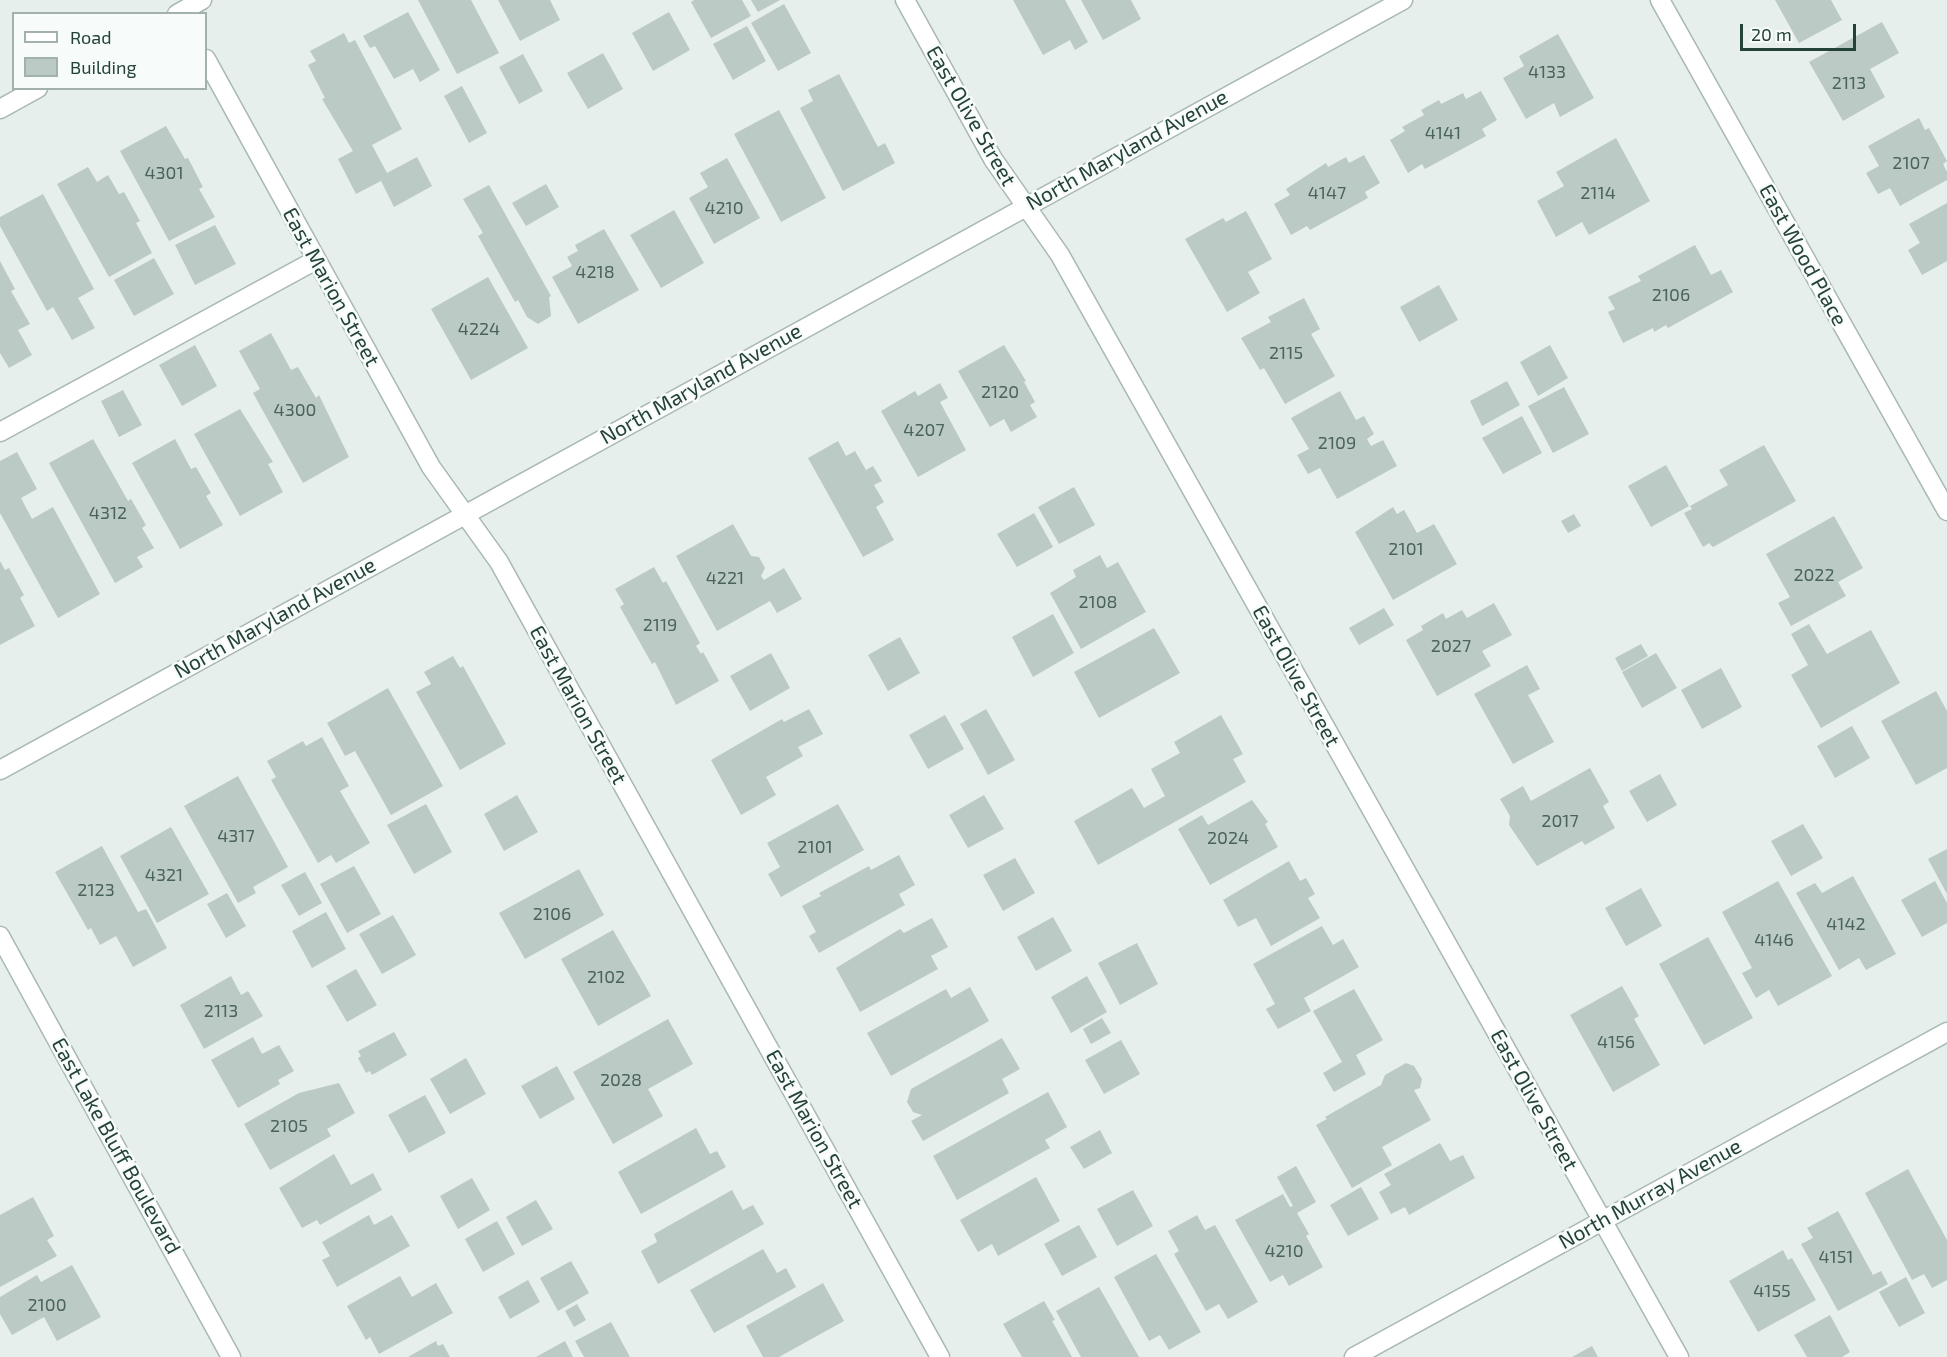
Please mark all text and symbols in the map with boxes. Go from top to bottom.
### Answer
legend [12,12,207,90]
scale bar [1743,12,1858,50]
text: 20 m [1751,23,1792,45]
text: Road [70,26,111,48]
street label: East Olive Street [921,42,1021,190]
text: Building [70,56,137,78]
house number: 4133 [1528,61,1566,83]
house number: 2113 [1832,72,1866,94]
street label: North Maryland Avenue [1022,84,1232,216]
house number: 4141 [1425,122,1461,144]
house number: 2107 [1892,152,1930,174]
house number: 4301 [144,162,184,184]
street label: East Wood Place [1754,180,1852,330]
house number: 4147 [1308,182,1346,204]
house number: 2114 [1580,182,1616,204]
house number: 4210 [704,197,744,219]
street label: East Marion Street [277,203,385,371]
house number: 4218 [575,261,615,283]
house number: 2106 [1652,284,1690,306]
house number: 4224 [458,318,500,340]
street label: North Maryland Avenue [596,318,806,450]
house number: 2115 [1269,342,1303,364]
house number: 2120 [981,381,1019,403]
house number: 4300 [274,399,316,421]
house number: 4207 [903,419,945,441]
house number: 2109 [1318,432,1356,454]
house number: 4312 [89,502,127,524]
house number: 2101 [1388,538,1424,560]
street label: North Maryland Avenue [170,552,380,684]
house number: 2022 [1793,564,1835,586]
house number: 4221 [706,567,744,589]
house number: 2108 [1078,591,1118,613]
street label: East Olive Street [1247,601,1345,751]
house number: 2119 [643,614,677,636]
street label: East Marion Street [524,621,632,789]
house number: 2027 [1431,635,1471,657]
house number: 2017 [1541,810,1579,832]
house number: 4317 [217,825,255,847]
house number: 2024 [1207,827,1249,849]
house number: 2101 [797,836,833,858]
house number: 4321 [145,864,183,886]
house number: 2123 [77,879,115,901]
house number: 2106 [533,903,571,925]
house number: 4142 [1826,913,1866,935]
house number: 4146 [1754,929,1794,951]
house number: 2102 [587,966,625,988]
house number: 2113 [204,1000,238,1022]
street label: East Olive Street [1485,1025,1583,1175]
house number: 4156 [1597,1031,1635,1053]
street label: East Lake Bluff Boulevard [46,1033,186,1259]
street label: East Marion Street [760,1045,868,1213]
house number: 2028 [600,1069,642,1091]
house number: 2105 [270,1115,308,1137]
street label: North Murray Avenue [1554,1133,1746,1255]
house number: 4210 [1264,1240,1304,1262]
house number: 4151 [1818,1246,1854,1268]
house number: 4155 [1753,1280,1791,1302]
house number: 2100 [28,1294,66,1316]

